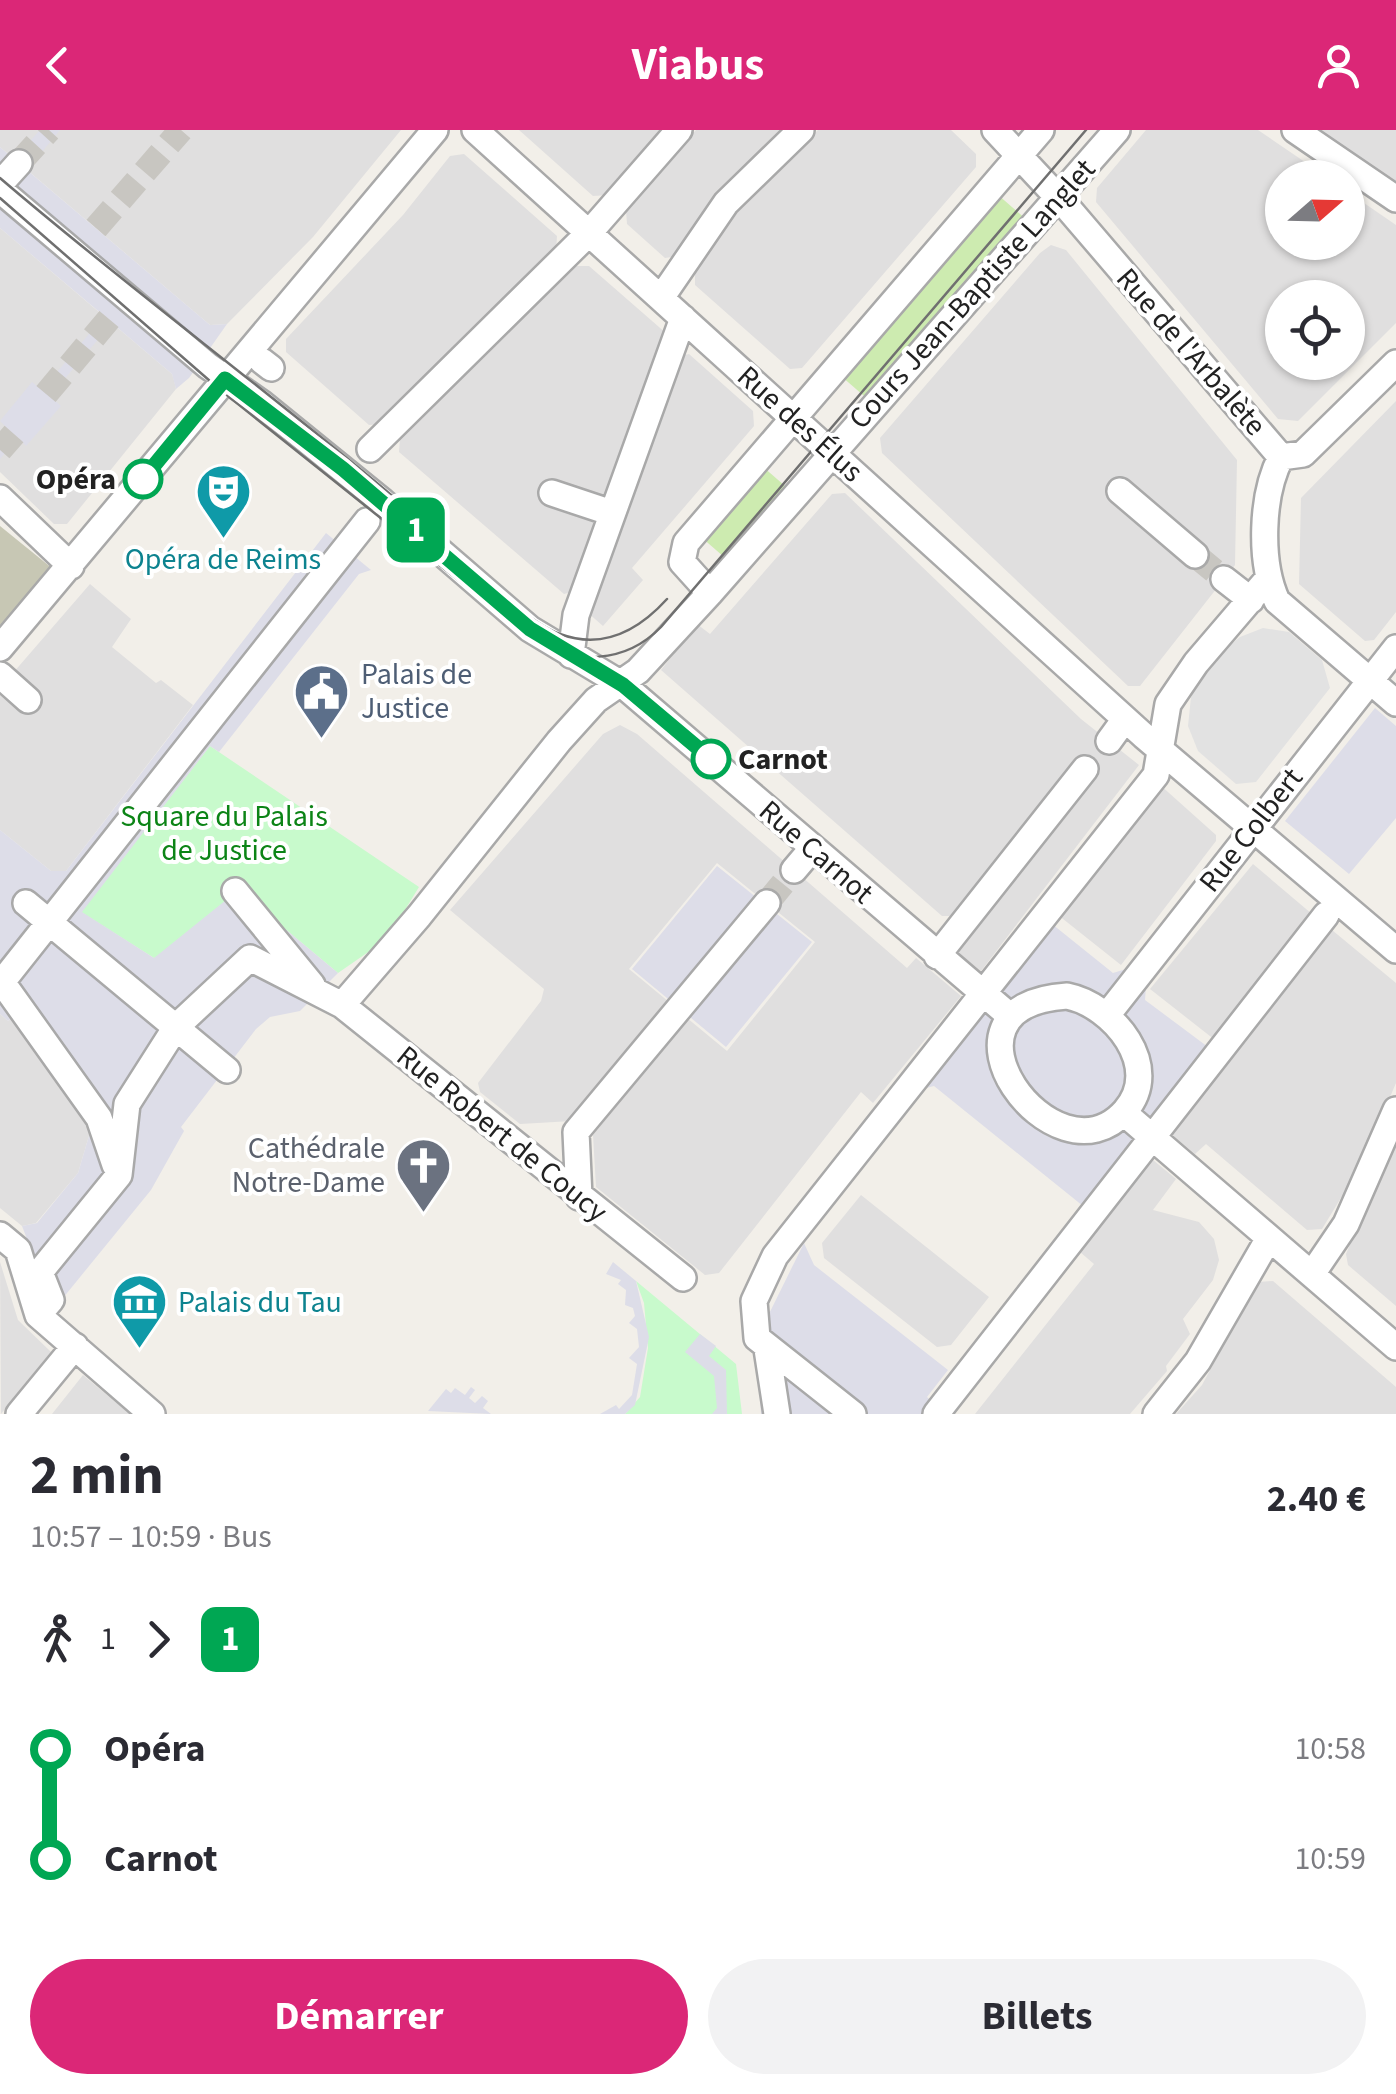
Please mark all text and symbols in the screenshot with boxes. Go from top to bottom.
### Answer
text: Viabus [632,33,764,97]
icon: back [30,38,85,93]
icon: person [1311,38,1366,93]
street label: Cours Jean-Baptiste Langlet [839,149,1105,439]
north arrow [1265,160,1365,260]
map controls [1265,160,1365,380]
street label: Rue de l'Arbalète [1106,259,1276,445]
button: locate [1265,280,1365,380]
street label: Rue des Élus [727,356,873,492]
place label: Opéra [36,458,116,501]
marker: Opéra [124,460,162,498]
theatre icon: Opéra de Reims [193,461,253,540]
line badge: 1 [384,498,448,562]
text: 1 [407,505,425,555]
place label: Opéra de Reims [125,538,321,581]
place label: Palais de Justice [361,653,472,730]
public building icon: Palais de Justice [292,661,352,740]
place label: Carnot [738,738,828,781]
marker: Carnot [692,740,730,778]
street label: Rue Colbert [1189,759,1313,901]
street label: Rue Carnot [749,790,883,914]
park label: Square du Palais de Justice [120,795,328,872]
street label: Rue Robert de Coucy [387,1035,617,1233]
place label: Cathédrale Notre-Dame [232,1127,385,1204]
church icon: Cathédrale Notre-Dame [394,1135,454,1214]
museum icon: Palais du Tau [109,1272,169,1351]
place label: Palais du Tau [178,1281,342,1324]
text: 2 min [30,1437,164,1515]
text: 2.40 € [1267,1472,1366,1526]
text: 10:57 – 10:59 · Bus [30,1514,272,1560]
icon: walk [30,1612,85,1667]
icon: forward [131,1612,186,1667]
text: 1 [221,1614,239,1664]
text: 1 [100,1616,116,1662]
text: Opéra [104,1722,206,1776]
text: 10:58 [1294,1726,1366,1772]
text: Carnot [104,1832,218,1886]
text: 10:59 [1294,1836,1366,1882]
button: Démarrer [30,1959,688,2074]
button: Billets [708,1959,1366,2074]

